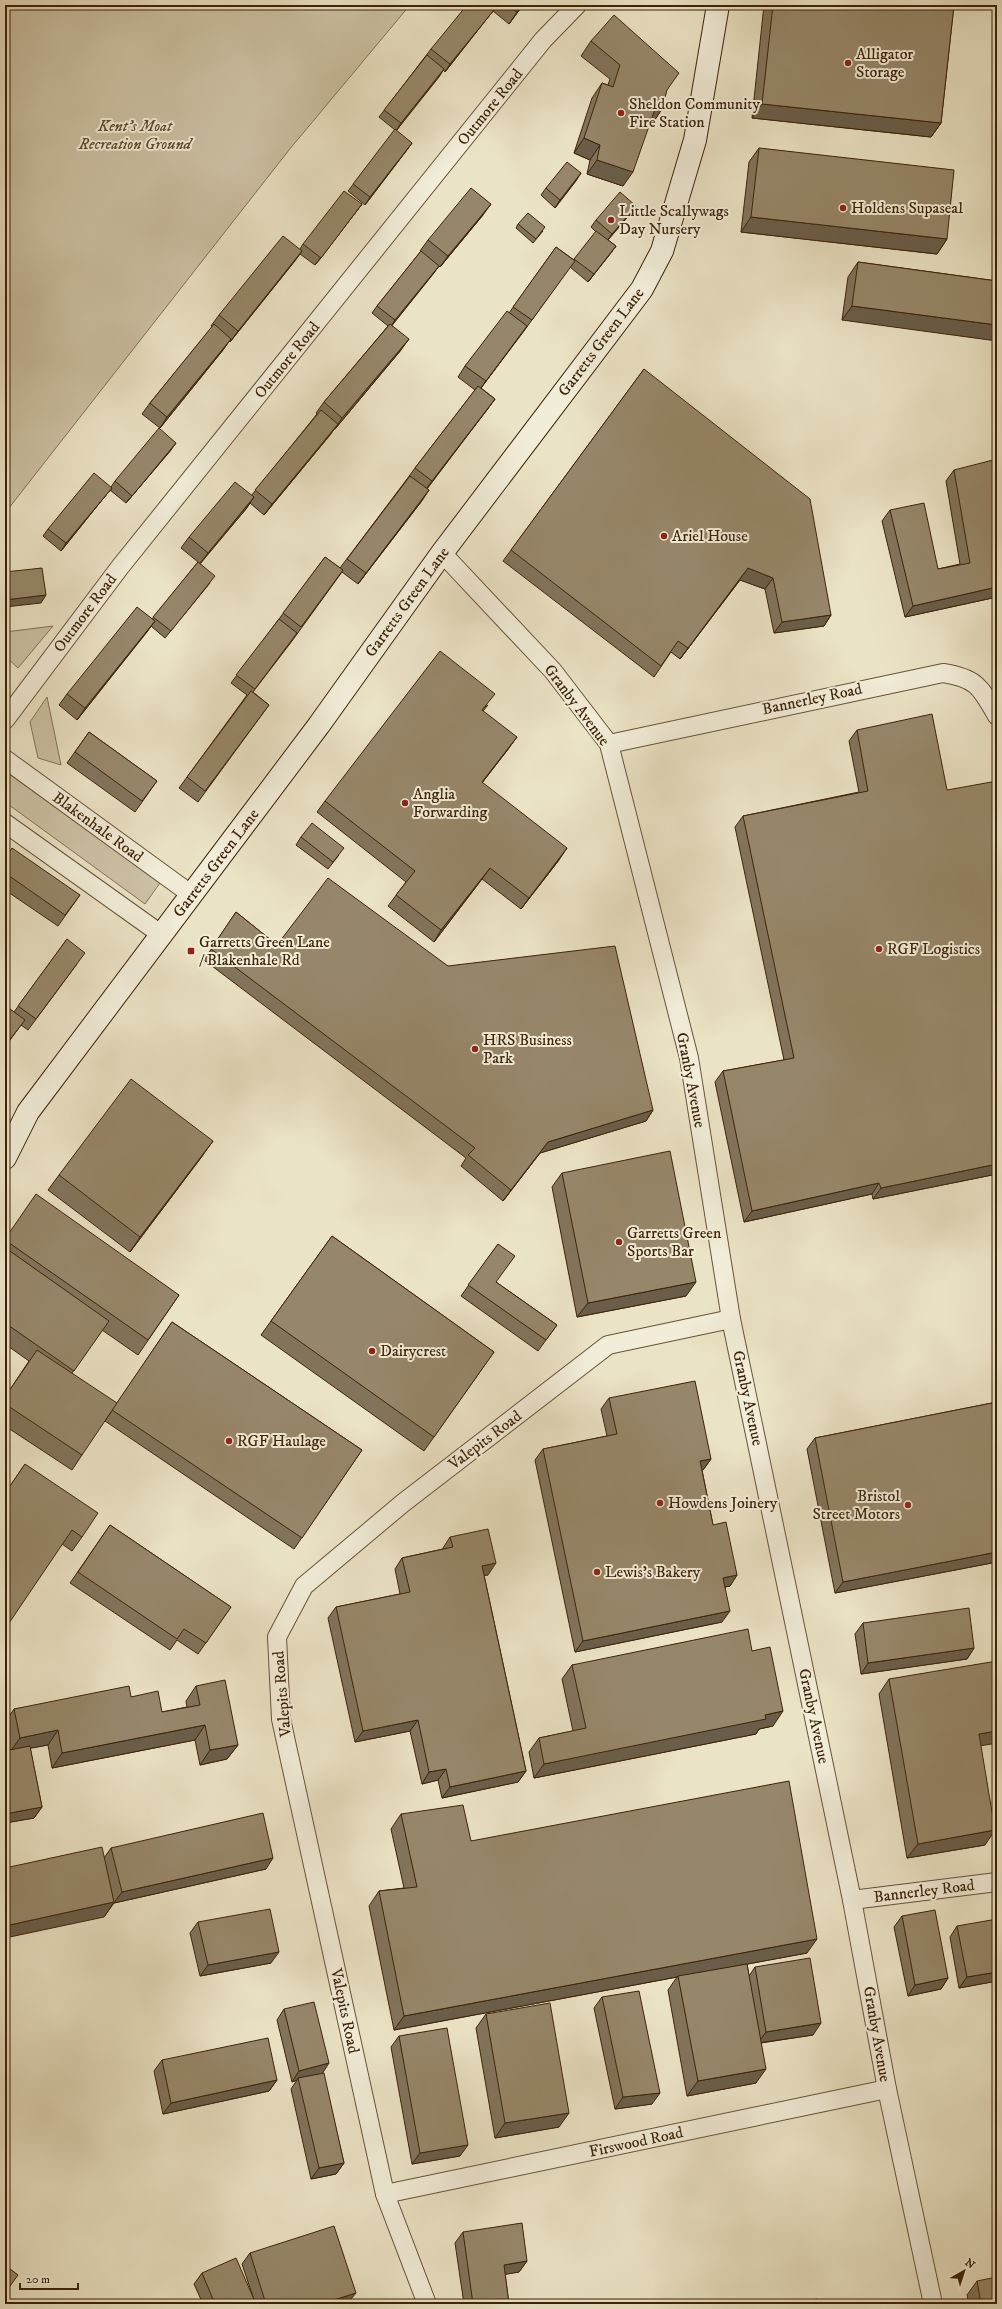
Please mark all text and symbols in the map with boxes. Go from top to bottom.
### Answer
place label: Alligator Storage [856,44,913,82]
marker: Alligator Storage [843,58,853,68]
street label: Outmore Road [453,65,527,149]
place label: Sheldon Community Fire Station [629,94,760,132]
marker: Sheldon Community Fire Station [616,108,626,118]
park label: Kent's Moat Recreation Ground [78,116,194,154]
place label: Holdens Supaseal [851,198,963,218]
place label: Little Scallywags Day Nursery [619,201,729,239]
marker: Holdens Supaseal [838,203,848,213]
marker: Little Scallywags Day Nursery [606,215,616,225]
street label: Garretts Green Lane [554,283,649,400]
street label: Outmore Road [250,318,324,402]
place label: Ariel House [672,526,748,546]
marker: Ariel House [659,531,669,541]
street label: Garretts Green Lane [360,543,454,661]
street label: Outmore Road [49,570,121,656]
street label: Granby Avenue [540,660,614,750]
street label: Bannerley Road [760,679,864,719]
place label: Anglia Forwarding [413,784,487,822]
street label: Blakenhale Road [49,787,147,867]
marker: Anglia Forwarding [400,798,410,808]
street label: Garretts Green Lane [169,804,264,921]
place label: Garretts Green Lane / Blakenhale Rd [199,932,330,970]
place label: RGF Logistics [887,939,980,959]
marker: RGF Logistics [874,944,884,954]
marker: Garretts Green Lane / Blakenhale Rd [186,946,196,956]
place label: HRS Business Park [483,1030,572,1068]
street label: Granby Avenue [672,1031,710,1130]
marker: HRS Business Park [470,1044,480,1054]
place label: Garretts Green Sports Bar [627,1223,722,1261]
marker: Garretts Green Sports Bar [614,1237,624,1247]
place label: Dairycrest [380,1341,446,1361]
marker: Dairycrest [367,1346,377,1356]
street label: Granby Avenue [728,1349,768,1448]
street label: Valepits Road [444,1406,526,1475]
place label: RGF Haulage [237,1431,326,1451]
marker: RGF Haulage [224,1436,234,1446]
place label: Bristol Street Motors [812,1486,900,1524]
place label: Howdens Joinery [668,1493,778,1513]
marker: Howdens Joinery [655,1498,665,1508]
marker: Bristol Street Motors [903,1500,913,1510]
place label: Lewis's Bakery [605,1562,701,1582]
marker: Lewis's Bakery [592,1567,602,1577]
street label: Valepits Road [268,1650,296,1739]
street label: Granby Avenue [794,1667,834,1766]
street label: Bannerley Road [872,1875,976,1907]
street label: Valepits Road [326,1966,364,2055]
street label: Granby Avenue [859,1985,895,2084]
street label: Firswood Road [587,2122,685,2162]
north arrow [944,2251,984,2291]
text: N [962,2256,978,2272]
scale bar [20,2265,78,2291]
text: 20 m [26,2272,50,2287]

